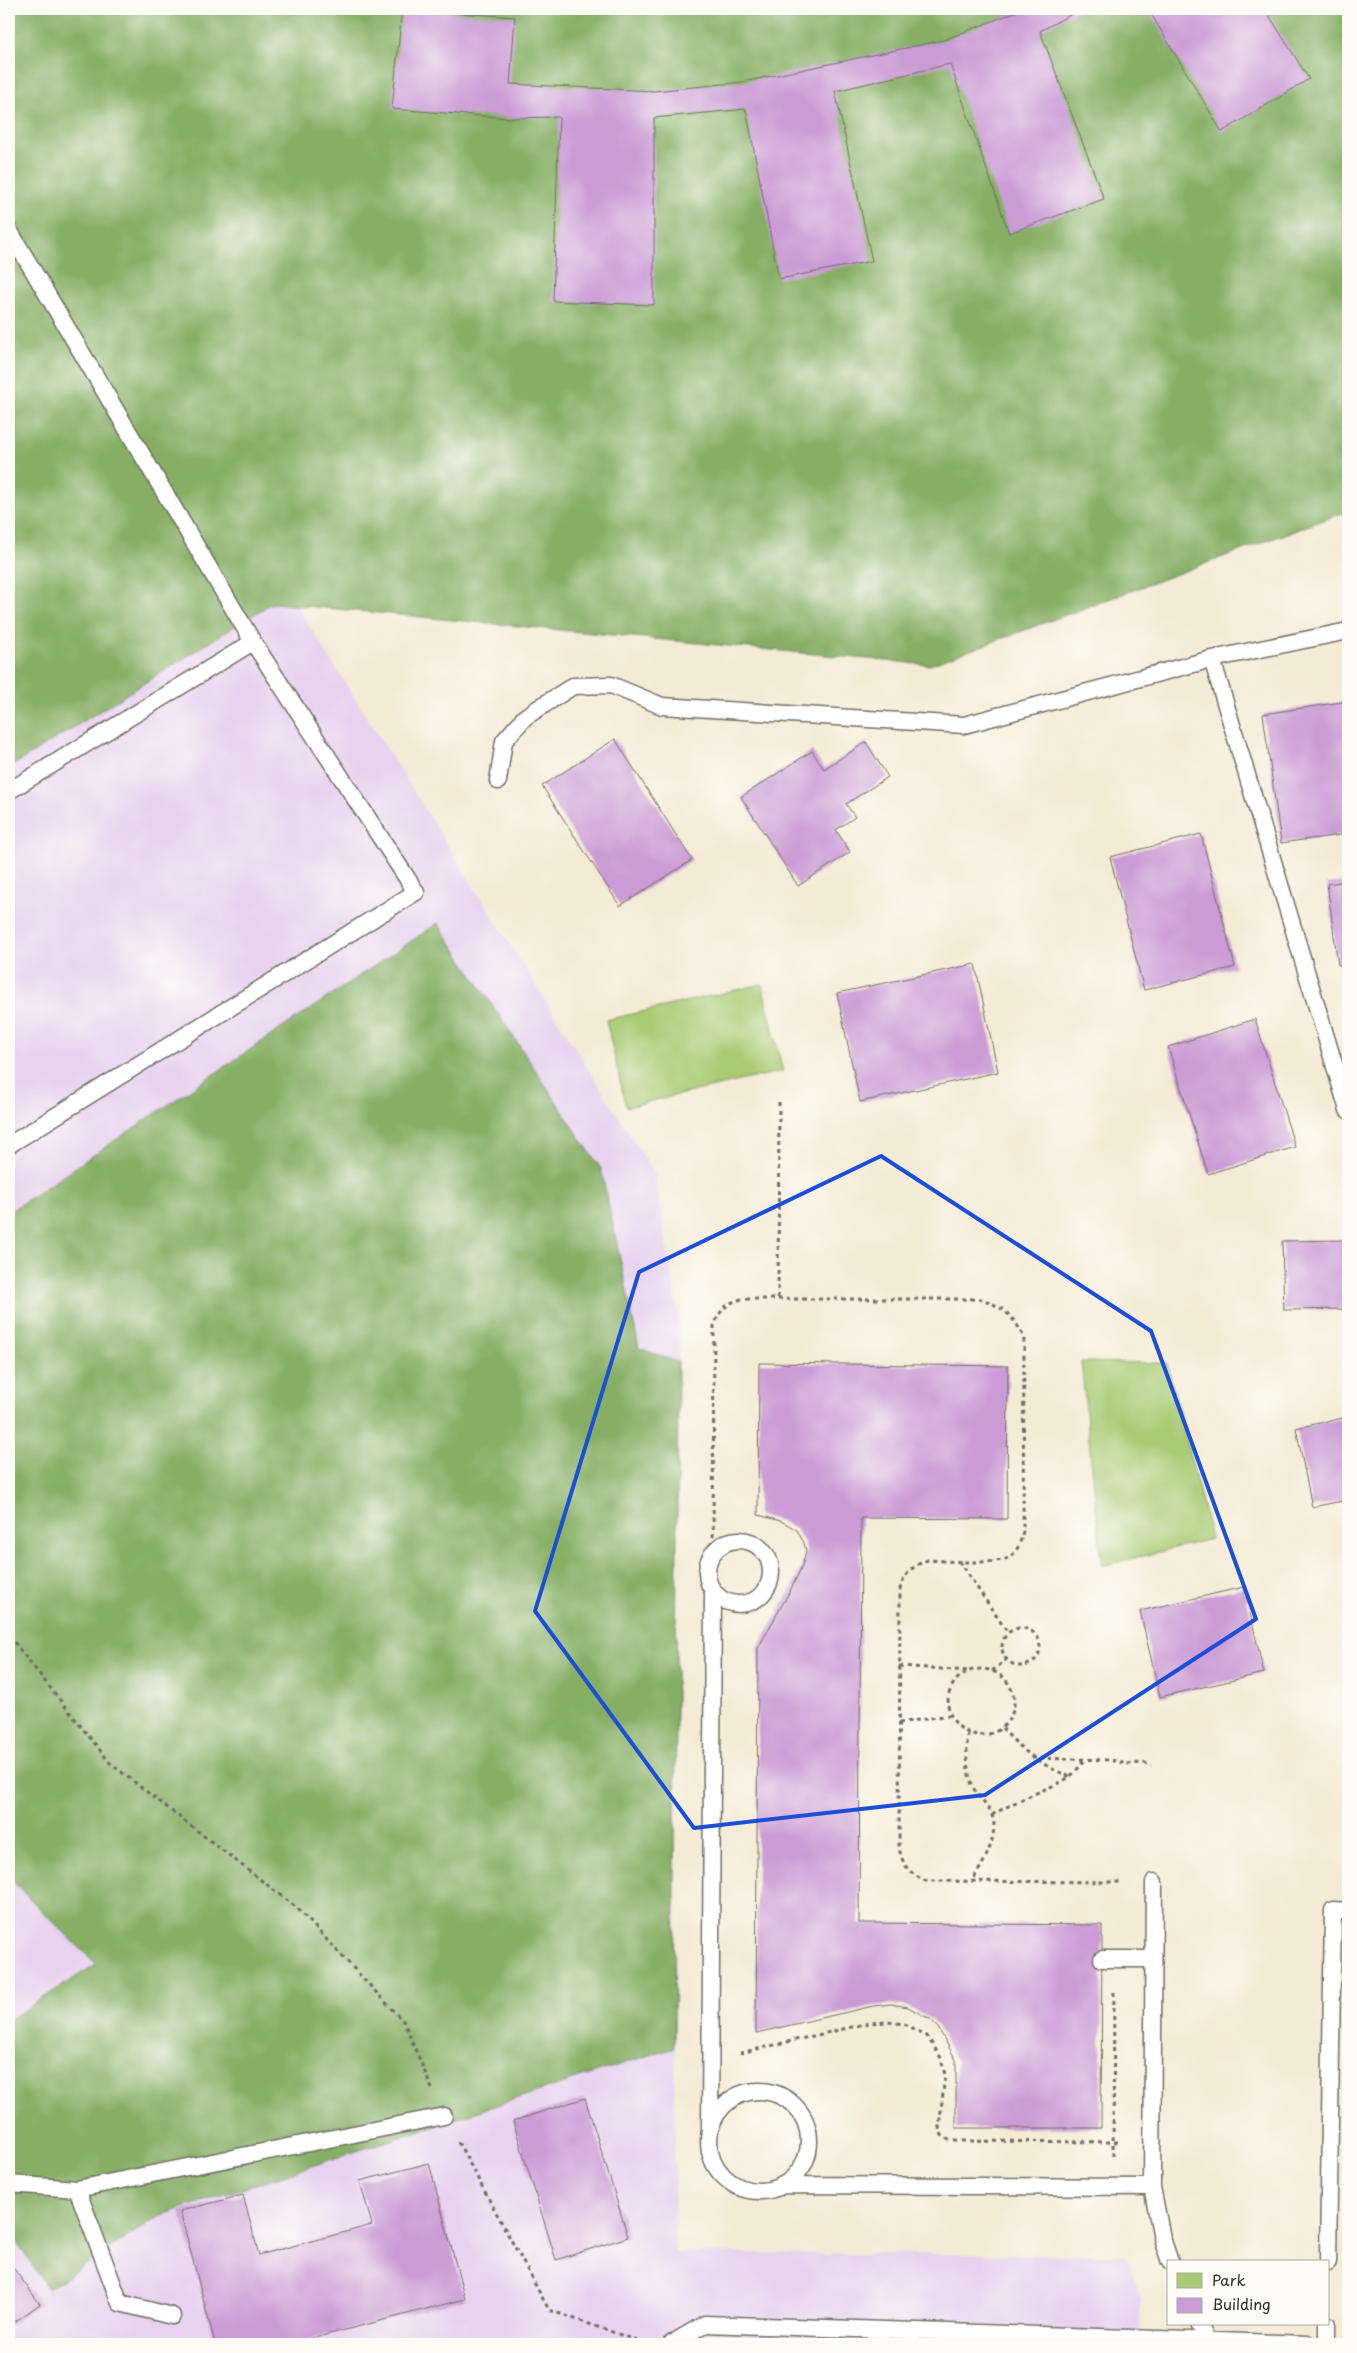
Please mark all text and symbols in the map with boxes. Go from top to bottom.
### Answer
legend [1167,2260,1330,2326]
text: Park [1212,2268,1246,2291]
text: Building [1212,2292,1271,2315]

